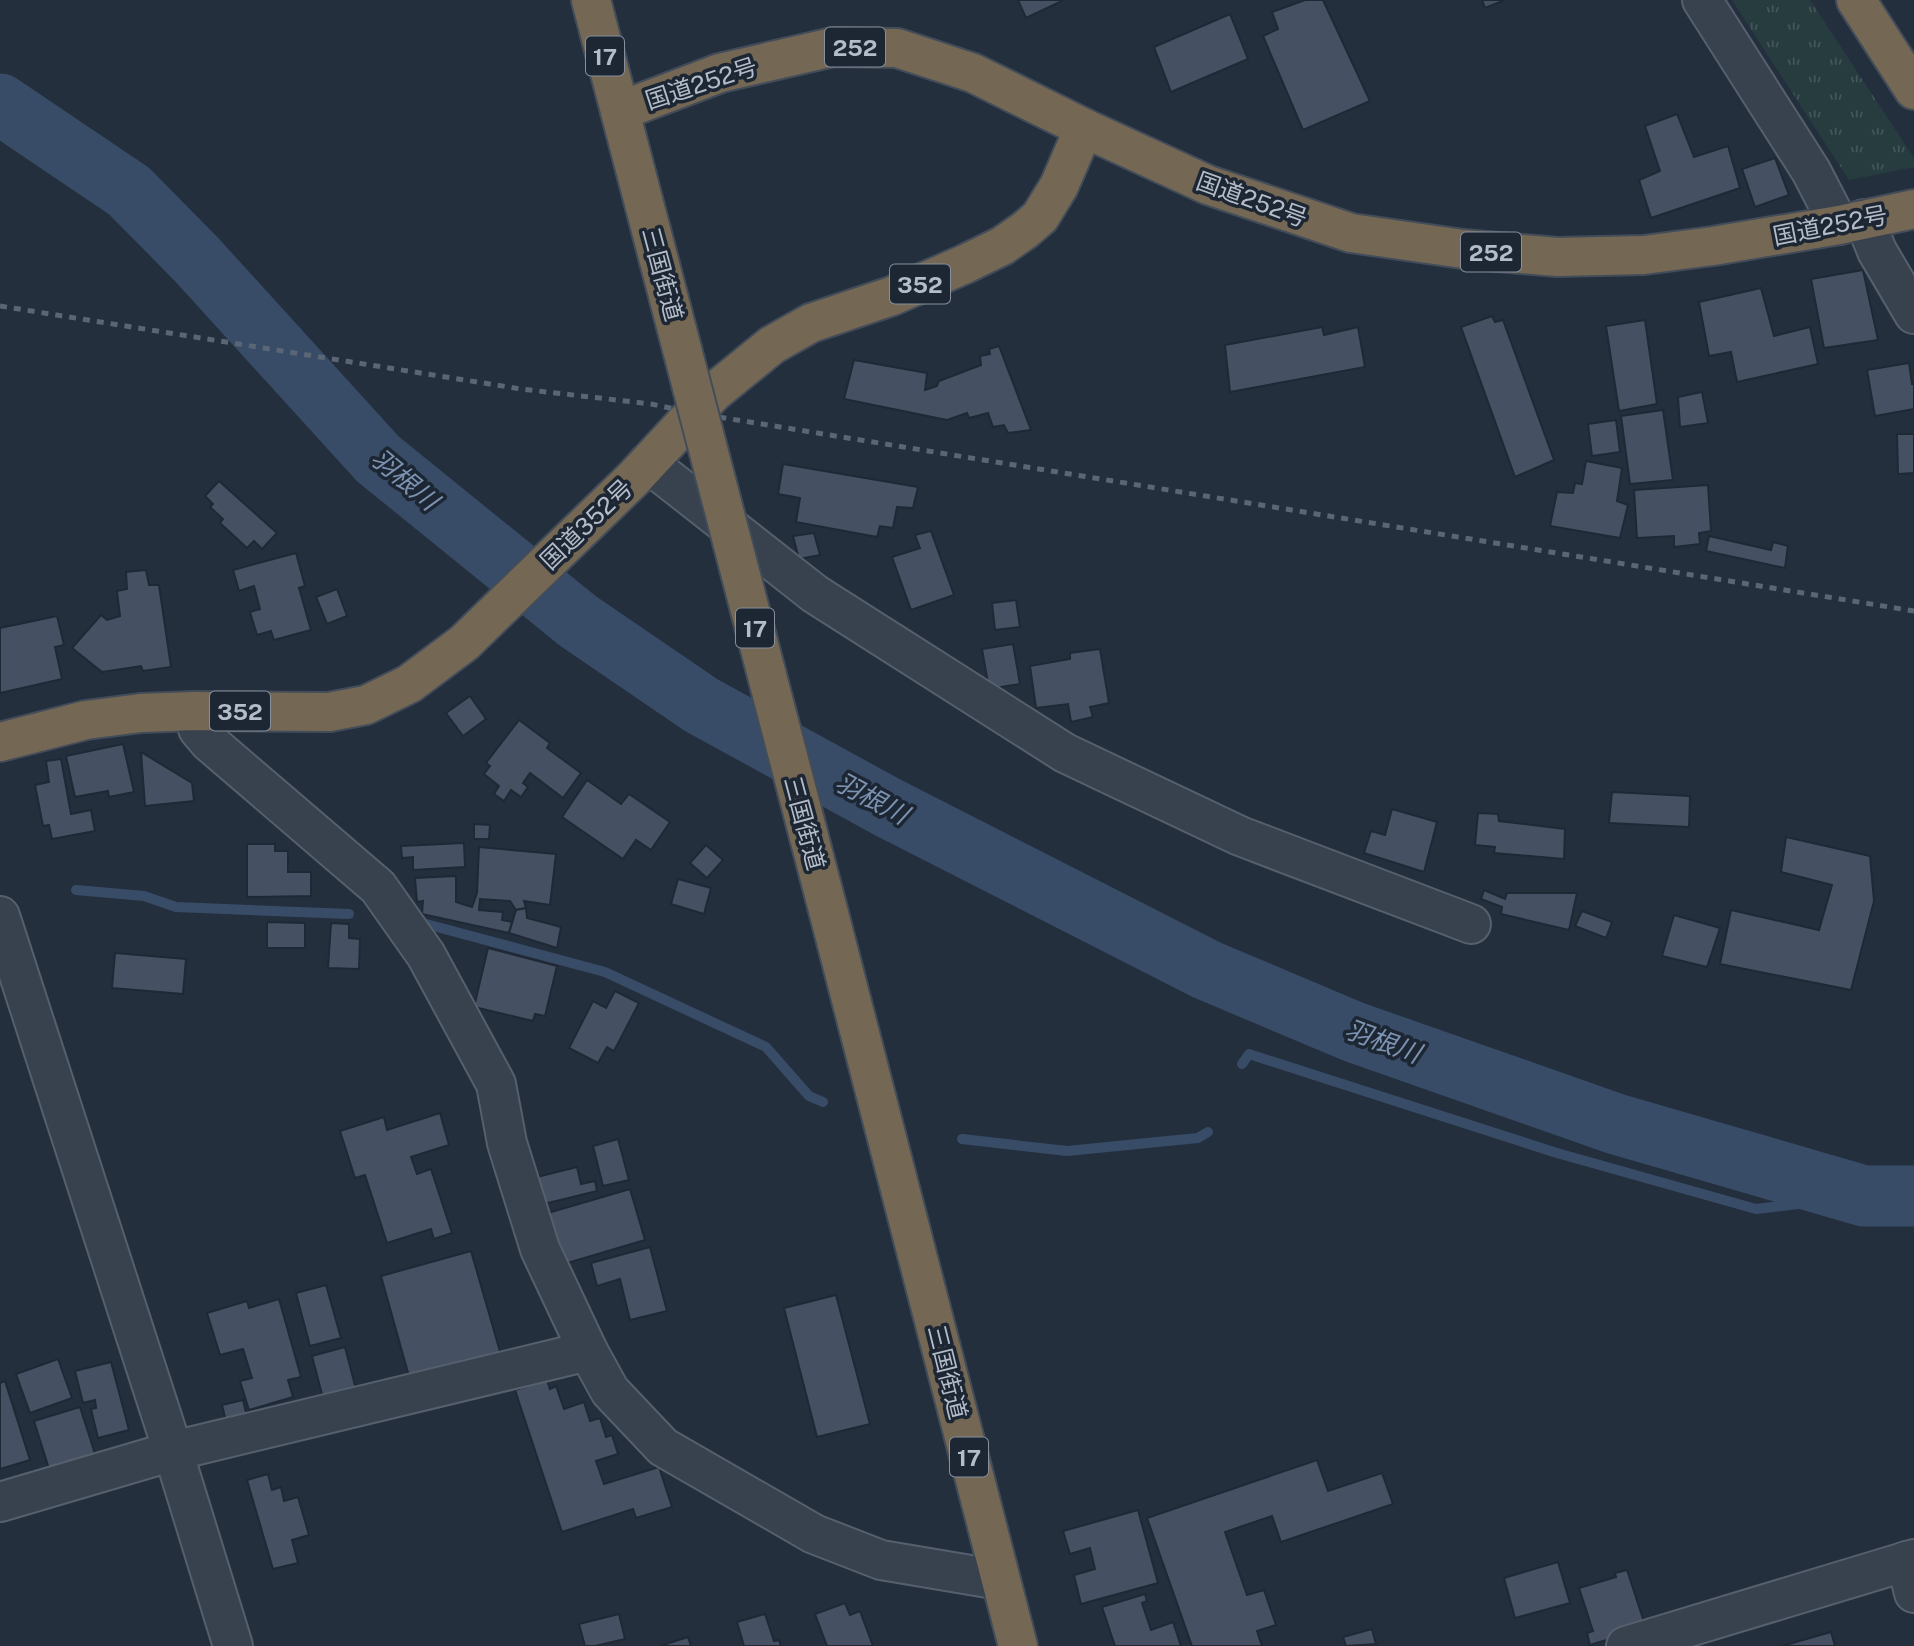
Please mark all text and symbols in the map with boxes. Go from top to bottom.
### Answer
road number: 252 [825,28,885,66]
road number: 17 [586,36,624,76]
street label: 国道252号 [642,52,760,114]
street label: 国道252号 [1193,166,1311,232]
street label: 国道252号 [1770,200,1890,250]
street label: 三国街道 [637,224,689,324]
road number: 252 [1461,232,1521,272]
road number: 352 [890,264,950,304]
water label: 羽根川 [365,442,447,518]
street label: 国道352号 [534,473,638,575]
road number: 17 [736,608,774,648]
road number: 352 [210,692,270,730]
water label: 羽根川 [830,766,916,831]
street label: 三国街道 [779,773,831,873]
water label: 羽根川 [1341,1013,1428,1070]
street label: 三国街道 [923,1322,973,1422]
road number: 17 [950,1438,988,1476]

